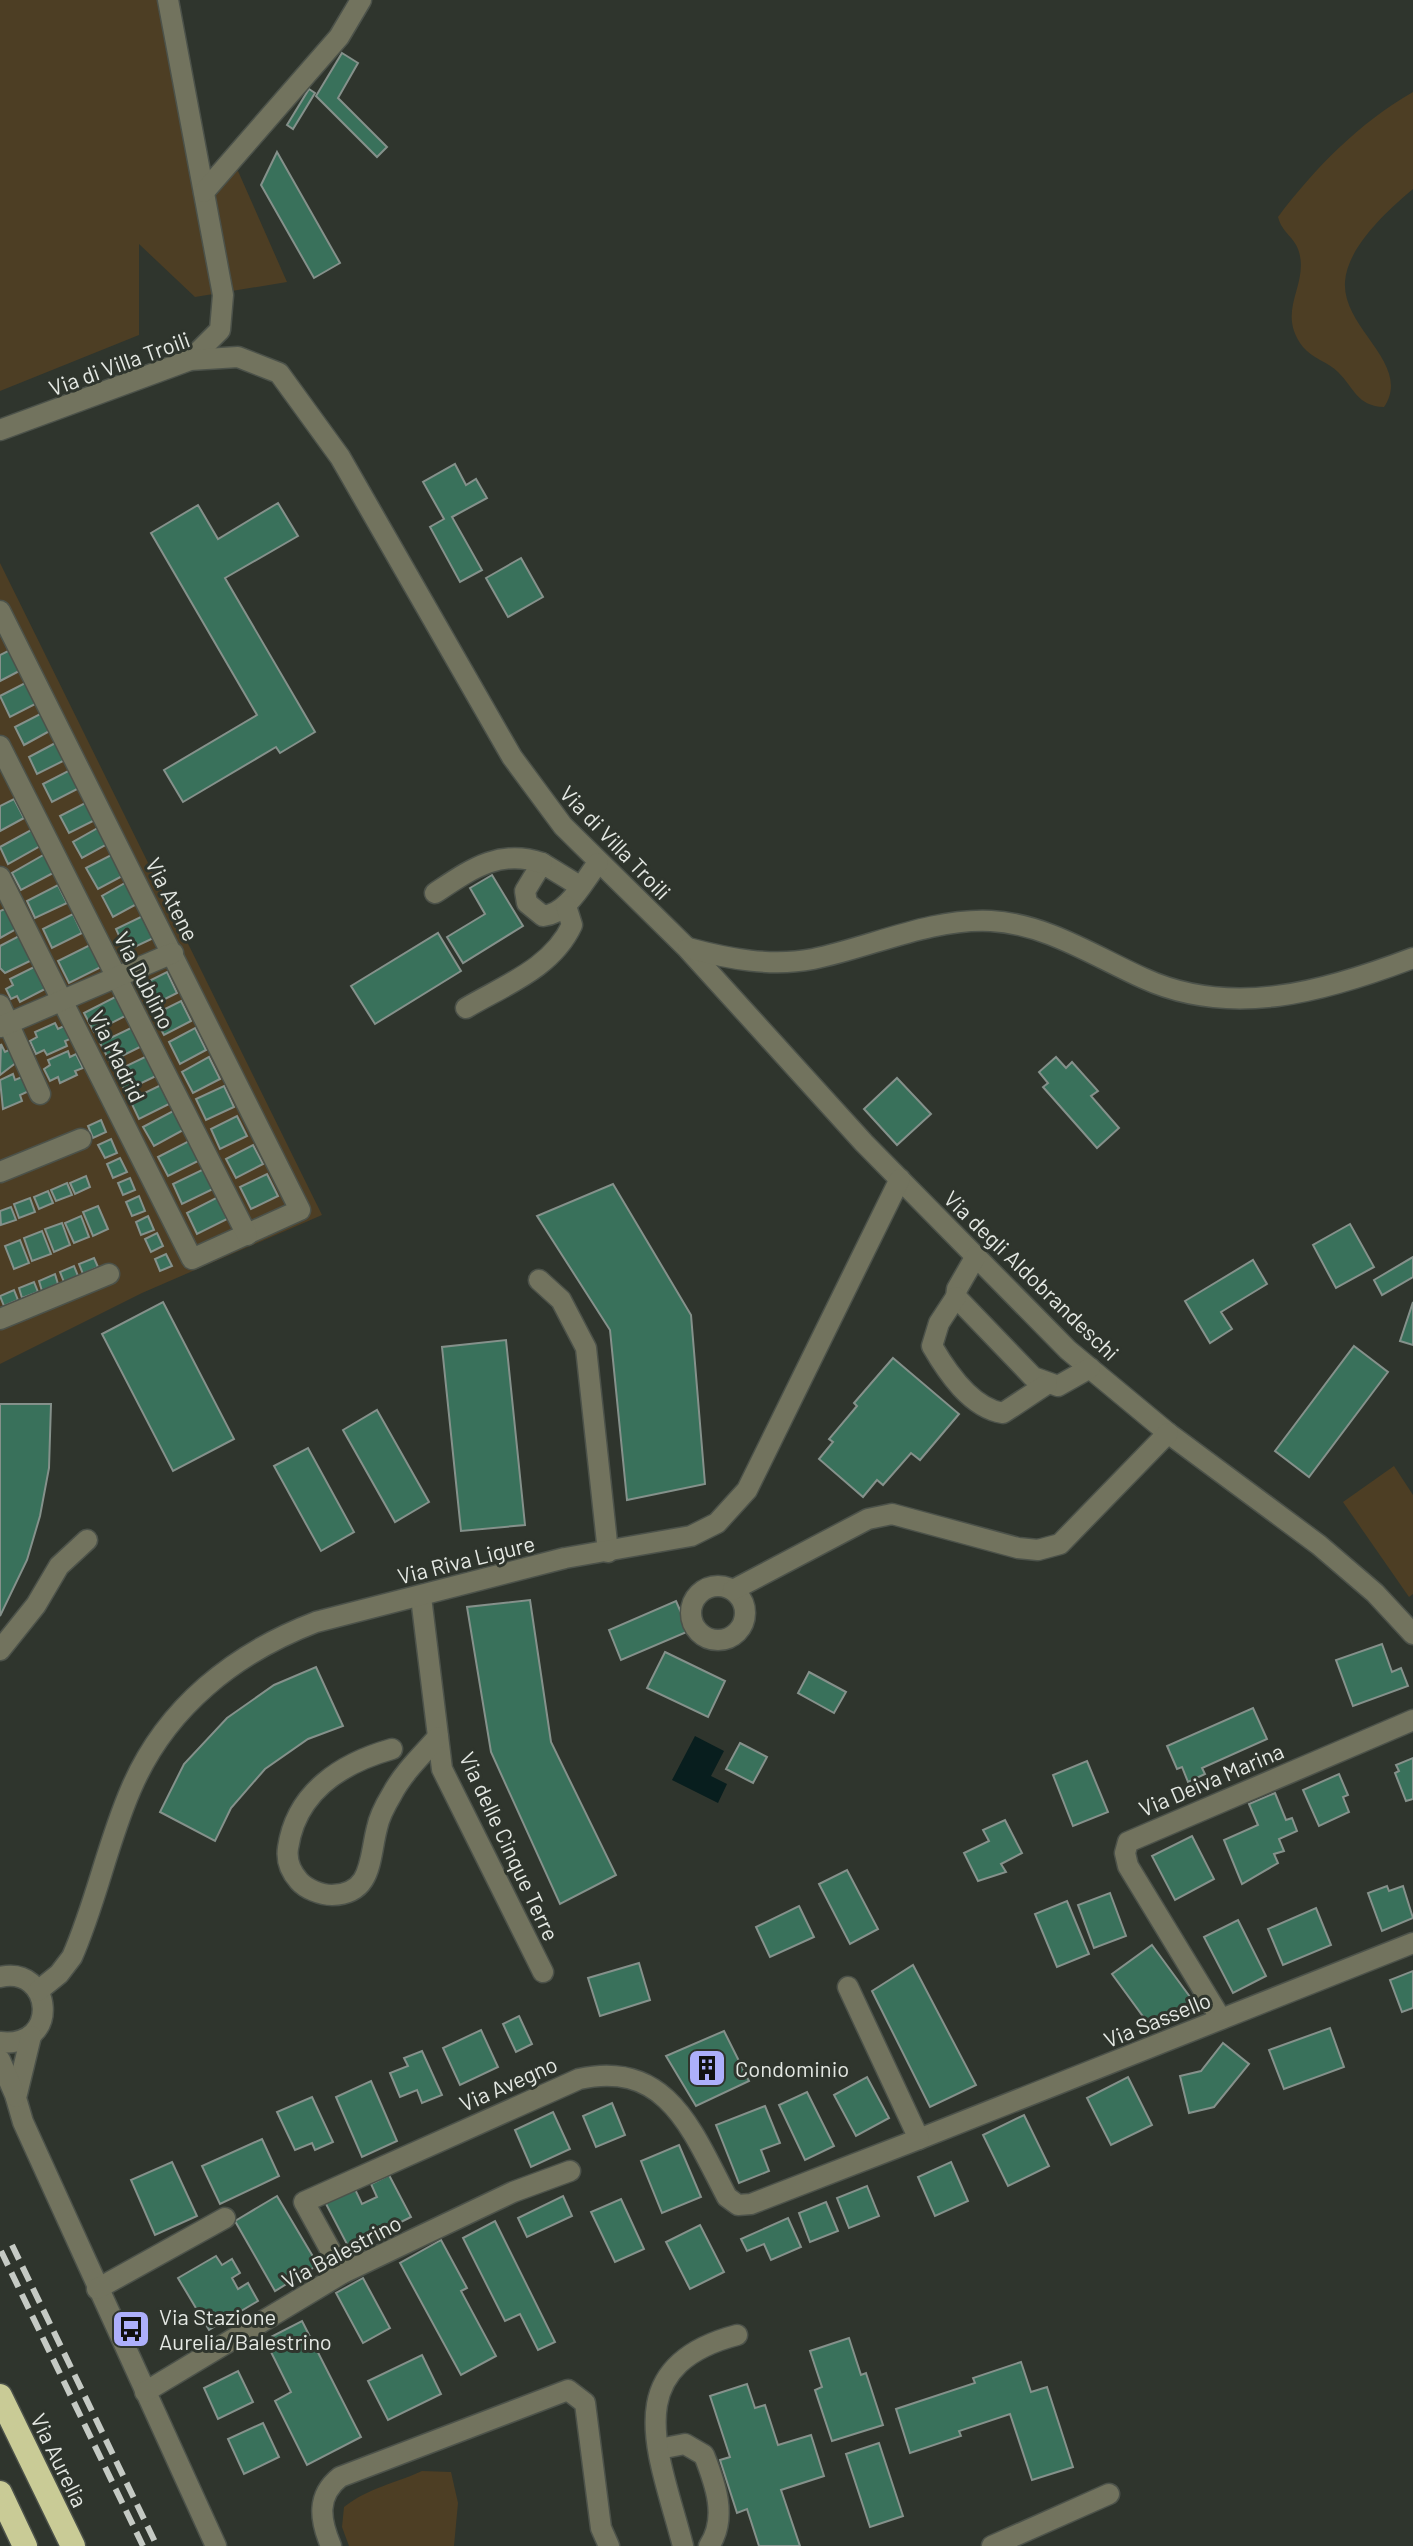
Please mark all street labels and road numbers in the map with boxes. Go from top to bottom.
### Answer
street label: Via di Villa Troili [45,325,193,401]
street label: Via di Villa Troili [555,780,677,904]
street label: Via Atene [141,853,205,945]
street label: Via Dublino [109,927,181,1033]
street label: Via Madrid [85,1006,151,1106]
street label: Via degli Aldobrandeschi [939,1185,1125,1365]
street label: Via Riva Ligure [395,1529,537,1589]
street label: Via Deiva Marina [1135,1737,1287,1821]
street label: Via delle Cinque Terre [455,1747,565,1945]
street label: Via Sassello [1100,1986,1214,2052]
street label: Via Avegno [455,2050,561,2116]
street label: Via Balestrino [277,2209,405,2293]
street label: Via Aurelia [26,2409,94,2511]

